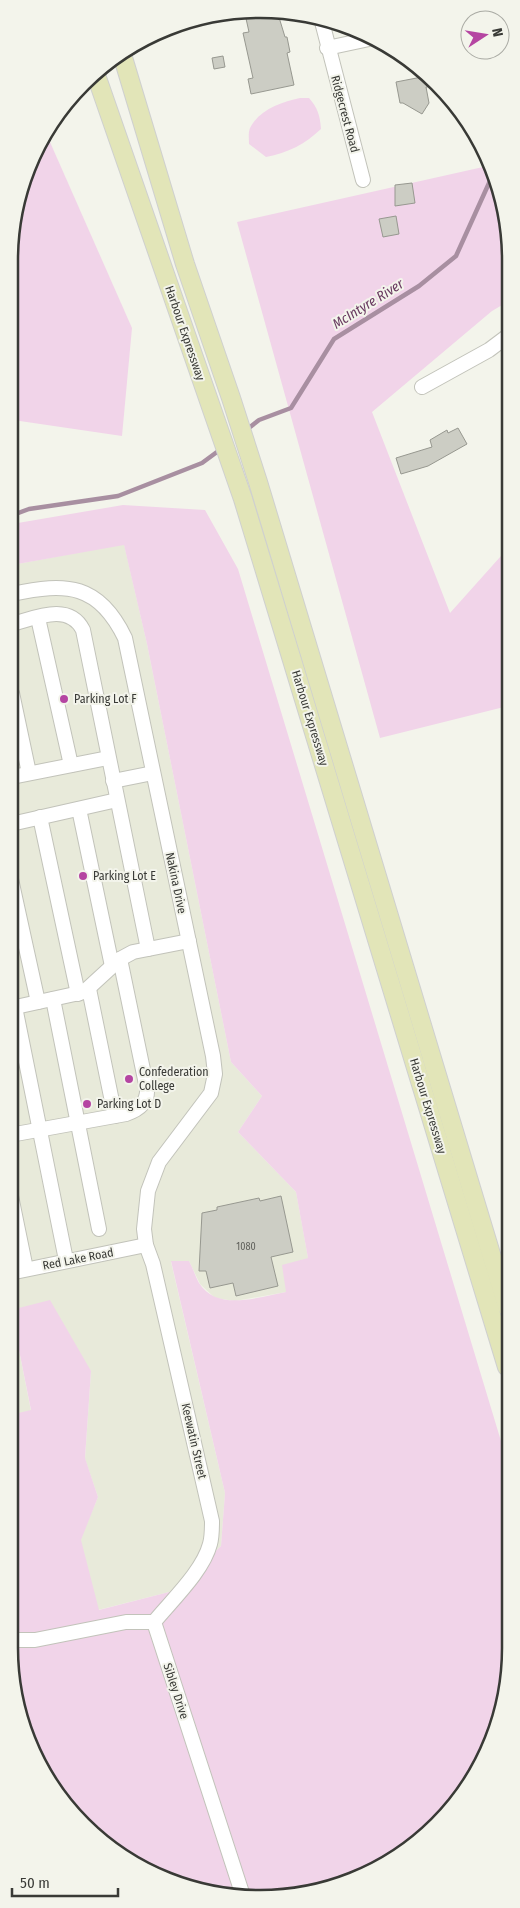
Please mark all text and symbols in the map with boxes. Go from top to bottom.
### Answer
north arrow [460,10,510,60]
text: N [488,27,506,38]
street label: Ridgecrest Road [328,74,362,154]
water label: McIntyre River [329,275,408,333]
street label: Harbour Expressway [162,284,208,383]
street label: Harbour Expressway [289,669,331,768]
place label: Parking Lot F [74,692,137,706]
marker: Parking Lot F [58,693,70,705]
street label: Nakina Drive [163,851,189,915]
place label: Parking Lot E [93,869,156,883]
marker: Parking Lot E [77,870,89,882]
street label: Harbour Expressway [407,1057,449,1156]
place label: Confederation College [139,1065,209,1093]
marker: Confederation College [123,1073,135,1085]
place label: Parking Lot D [97,1097,161,1111]
marker: Parking Lot D [81,1098,93,1110]
house number: 1080 [236,1241,256,1253]
street label: Red Lake Road [41,1245,115,1273]
street label: Keewatin Street [178,1402,210,1480]
street label: Sibley Drive [160,1661,192,1721]
scale bar [12,1866,119,1898]
text: 50 m [20,1874,50,1892]

